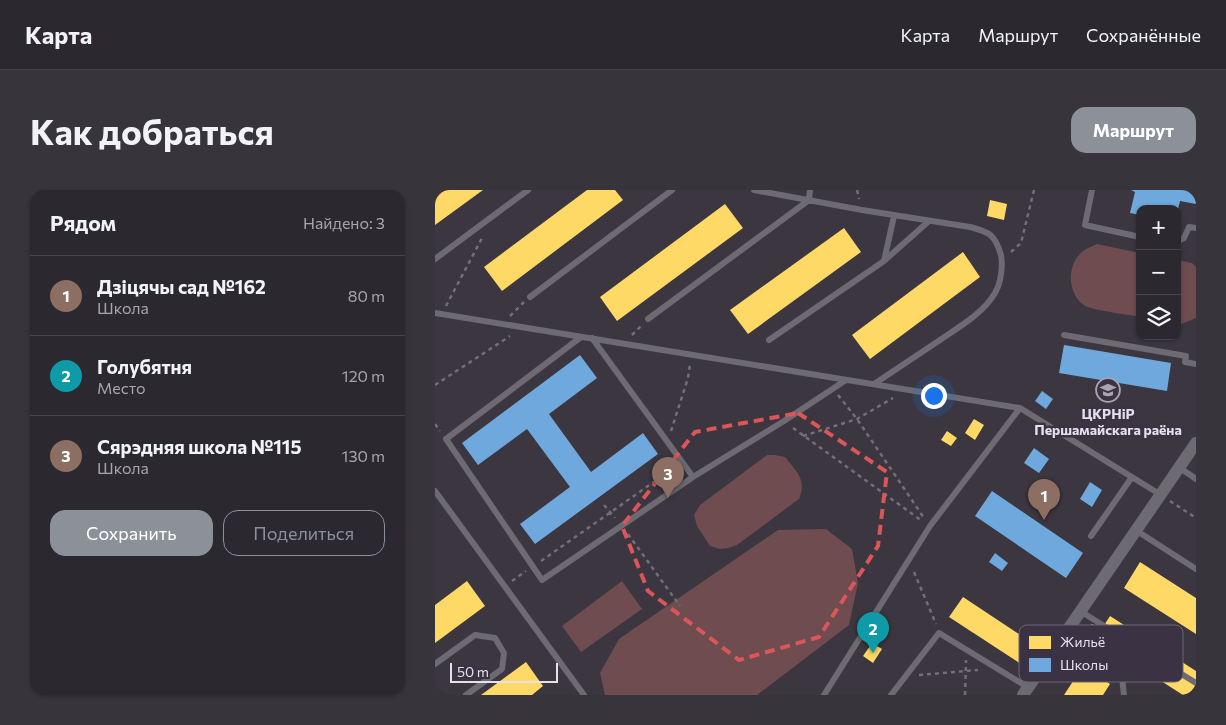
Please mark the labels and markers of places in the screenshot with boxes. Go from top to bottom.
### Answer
school or university icon: ЦКРНіР Першамайскага раёна [1095,377,1121,403]
place label: ЦКРНіР Першамайскага раёна [1034,405,1182,438]
pin: 3 [652,457,684,498]
pin: 1 [1028,479,1060,520]
pin: 2 [857,612,889,653]

